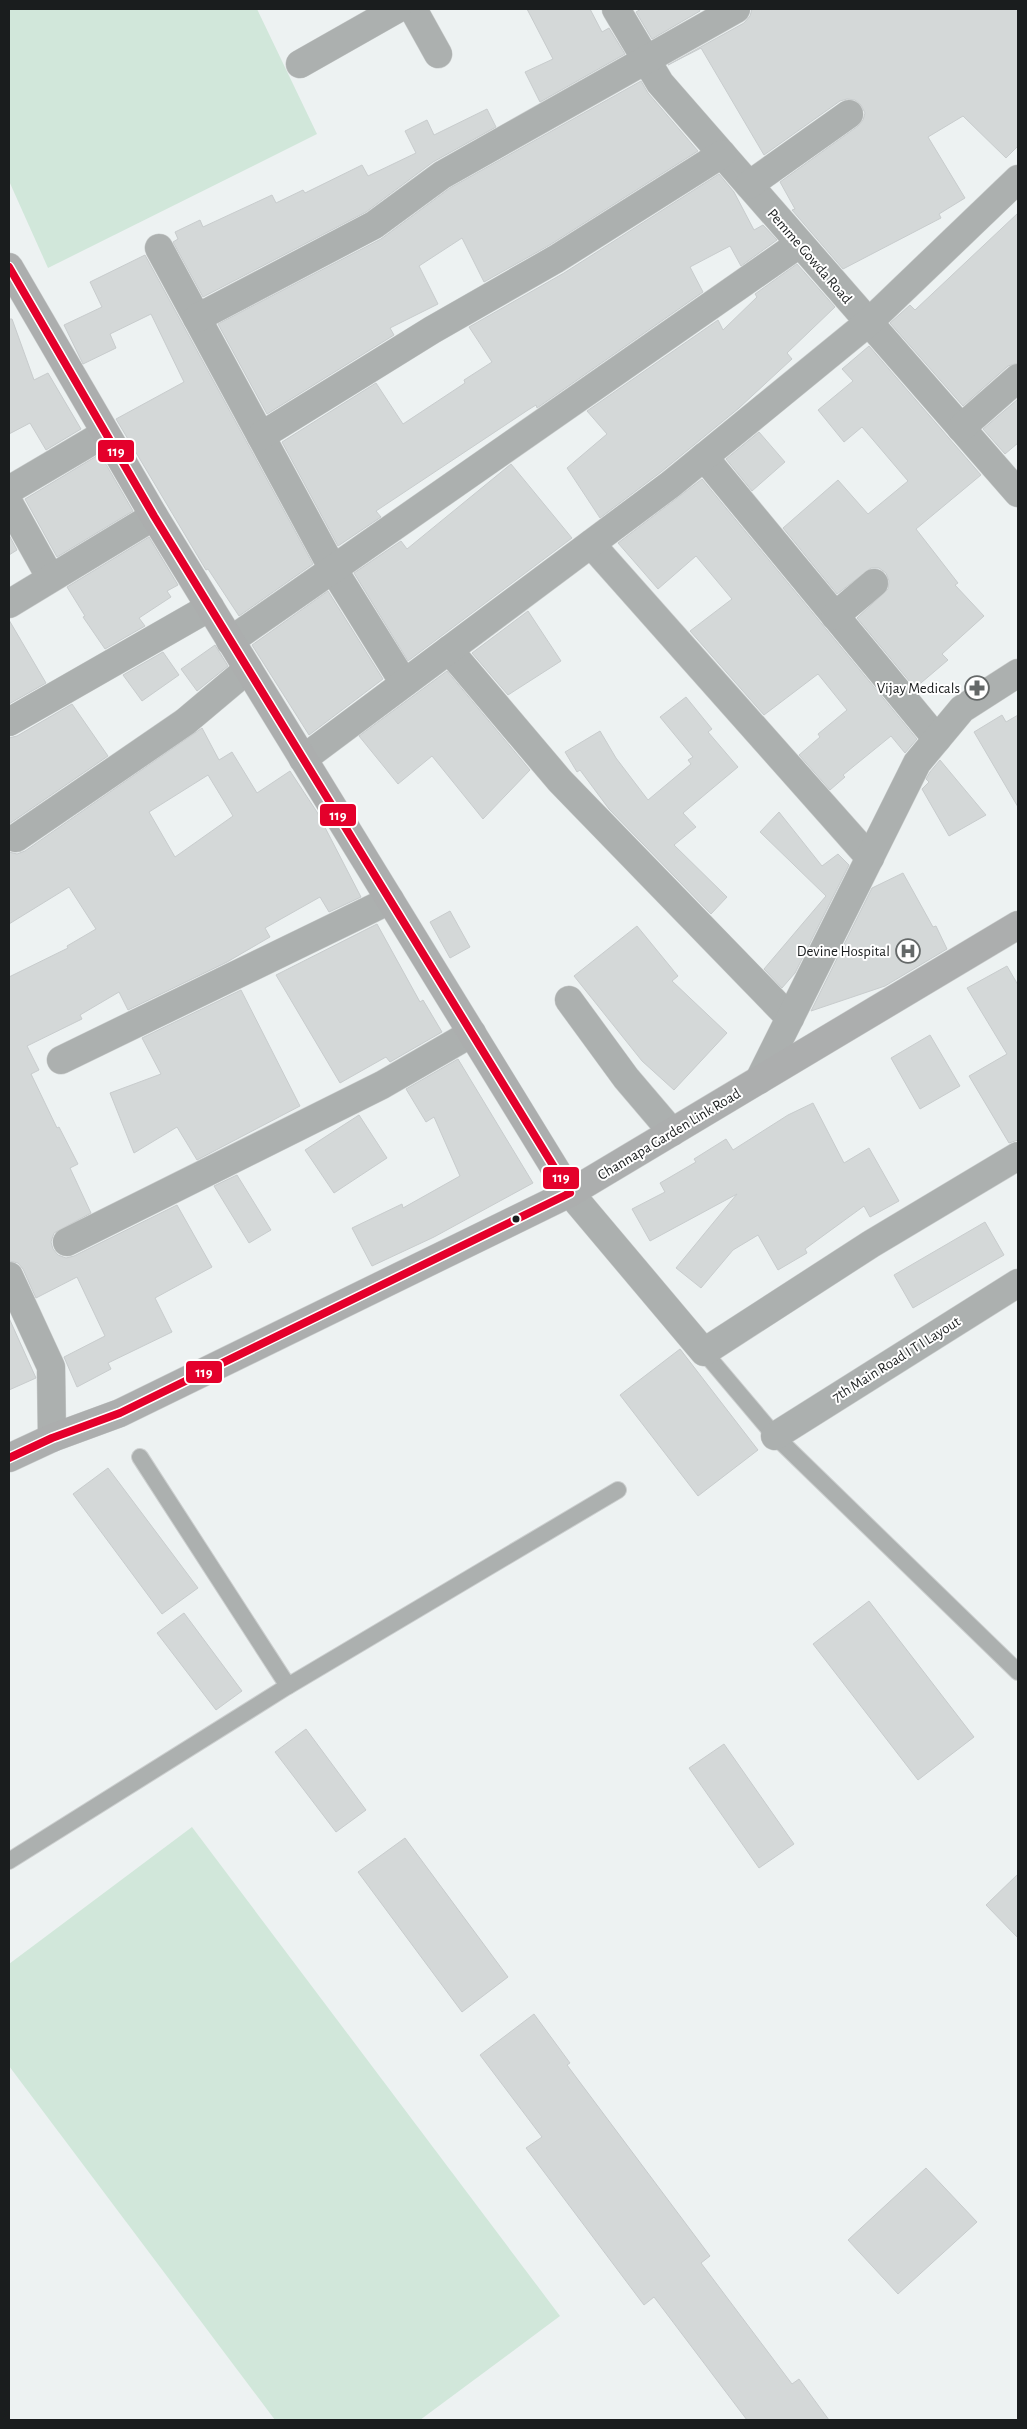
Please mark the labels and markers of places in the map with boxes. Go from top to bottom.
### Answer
pharmacy icon: Vijay Medicals [964,675,990,701]
place label: Vijay Medicals [877,681,960,696]
hospital icon: Devine Hospital [895,938,921,964]
place label: Devine Hospital [797,944,890,959]
unlabelled marker [511,1214,521,1224]

